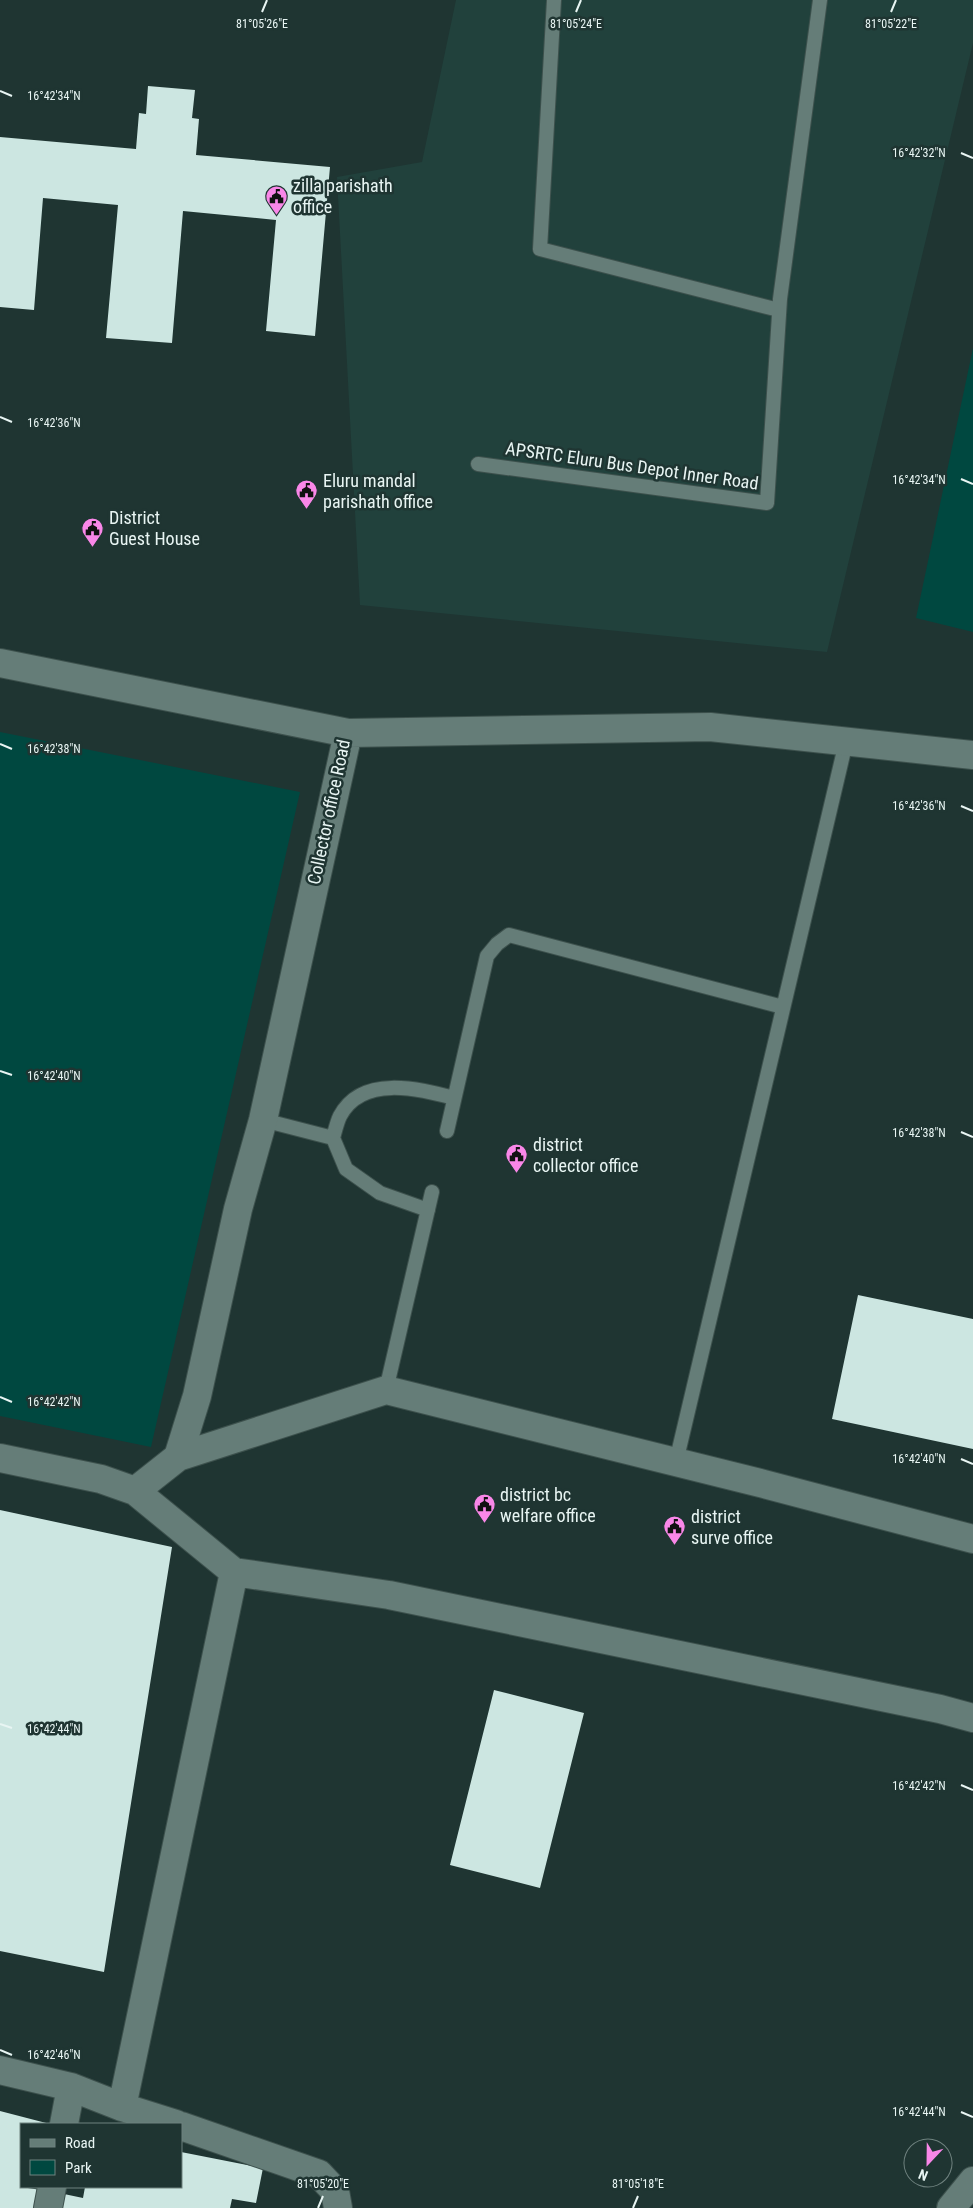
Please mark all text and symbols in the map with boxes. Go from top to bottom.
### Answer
text: 81°05'26"E [236,17,288,31]
text: 81°05'24"E [550,17,602,31]
text: 81°05'22"E [865,17,917,31]
text: 16°42'34"N [27,89,81,103]
text: 16°42'32"N [892,146,946,160]
place label: zilla parishath office [293,175,393,217]
public building icon: zilla parishath office [265,184,289,215]
text: 16°42'36"N [27,416,81,430]
street label: APSRTC Eluru Bus Depot Inner Road [504,437,760,494]
place label: Eluru mandal parishath office [323,470,433,512]
text: 16°42'34"N [892,473,946,487]
public building icon: Eluru mandal parishath office [295,479,319,510]
place label: District Guest House [109,507,200,549]
public building icon: District Guest House [81,516,105,547]
street label: Collector office Road [303,738,354,886]
text: 16°42'38"N [27,742,81,756]
text: 16°42'36"N [892,799,946,813]
text: 16°42'40"N [27,1069,81,1083]
text: 16°42'38"N [892,1126,946,1140]
place label: district collector office [533,1134,638,1176]
public building icon: district collector office [505,1143,529,1174]
text: 16°42'42"N [27,1395,81,1409]
text: 16°42'40"N [892,1452,946,1466]
place label: district bc welfare office [500,1484,596,1526]
public building icon: district bc welfare office [472,1493,496,1524]
place label: district surve office [691,1506,773,1548]
public building icon: district surve office [663,1515,687,1546]
text: 16°42'44"N [27,1722,81,1736]
text: 16°42'42"N [892,1779,946,1793]
text: 16°42'46"N [27,2048,81,2062]
text: 16°42'44"N [892,2105,946,2119]
legend [20,2123,182,2188]
text: Road [65,2134,95,2152]
north arrow [903,2138,953,2188]
text: Park [65,2159,92,2177]
text: N [916,2166,930,2184]
text: 81°05'20"E [297,2177,349,2191]
text: 81°05'18"E [612,2177,664,2191]

